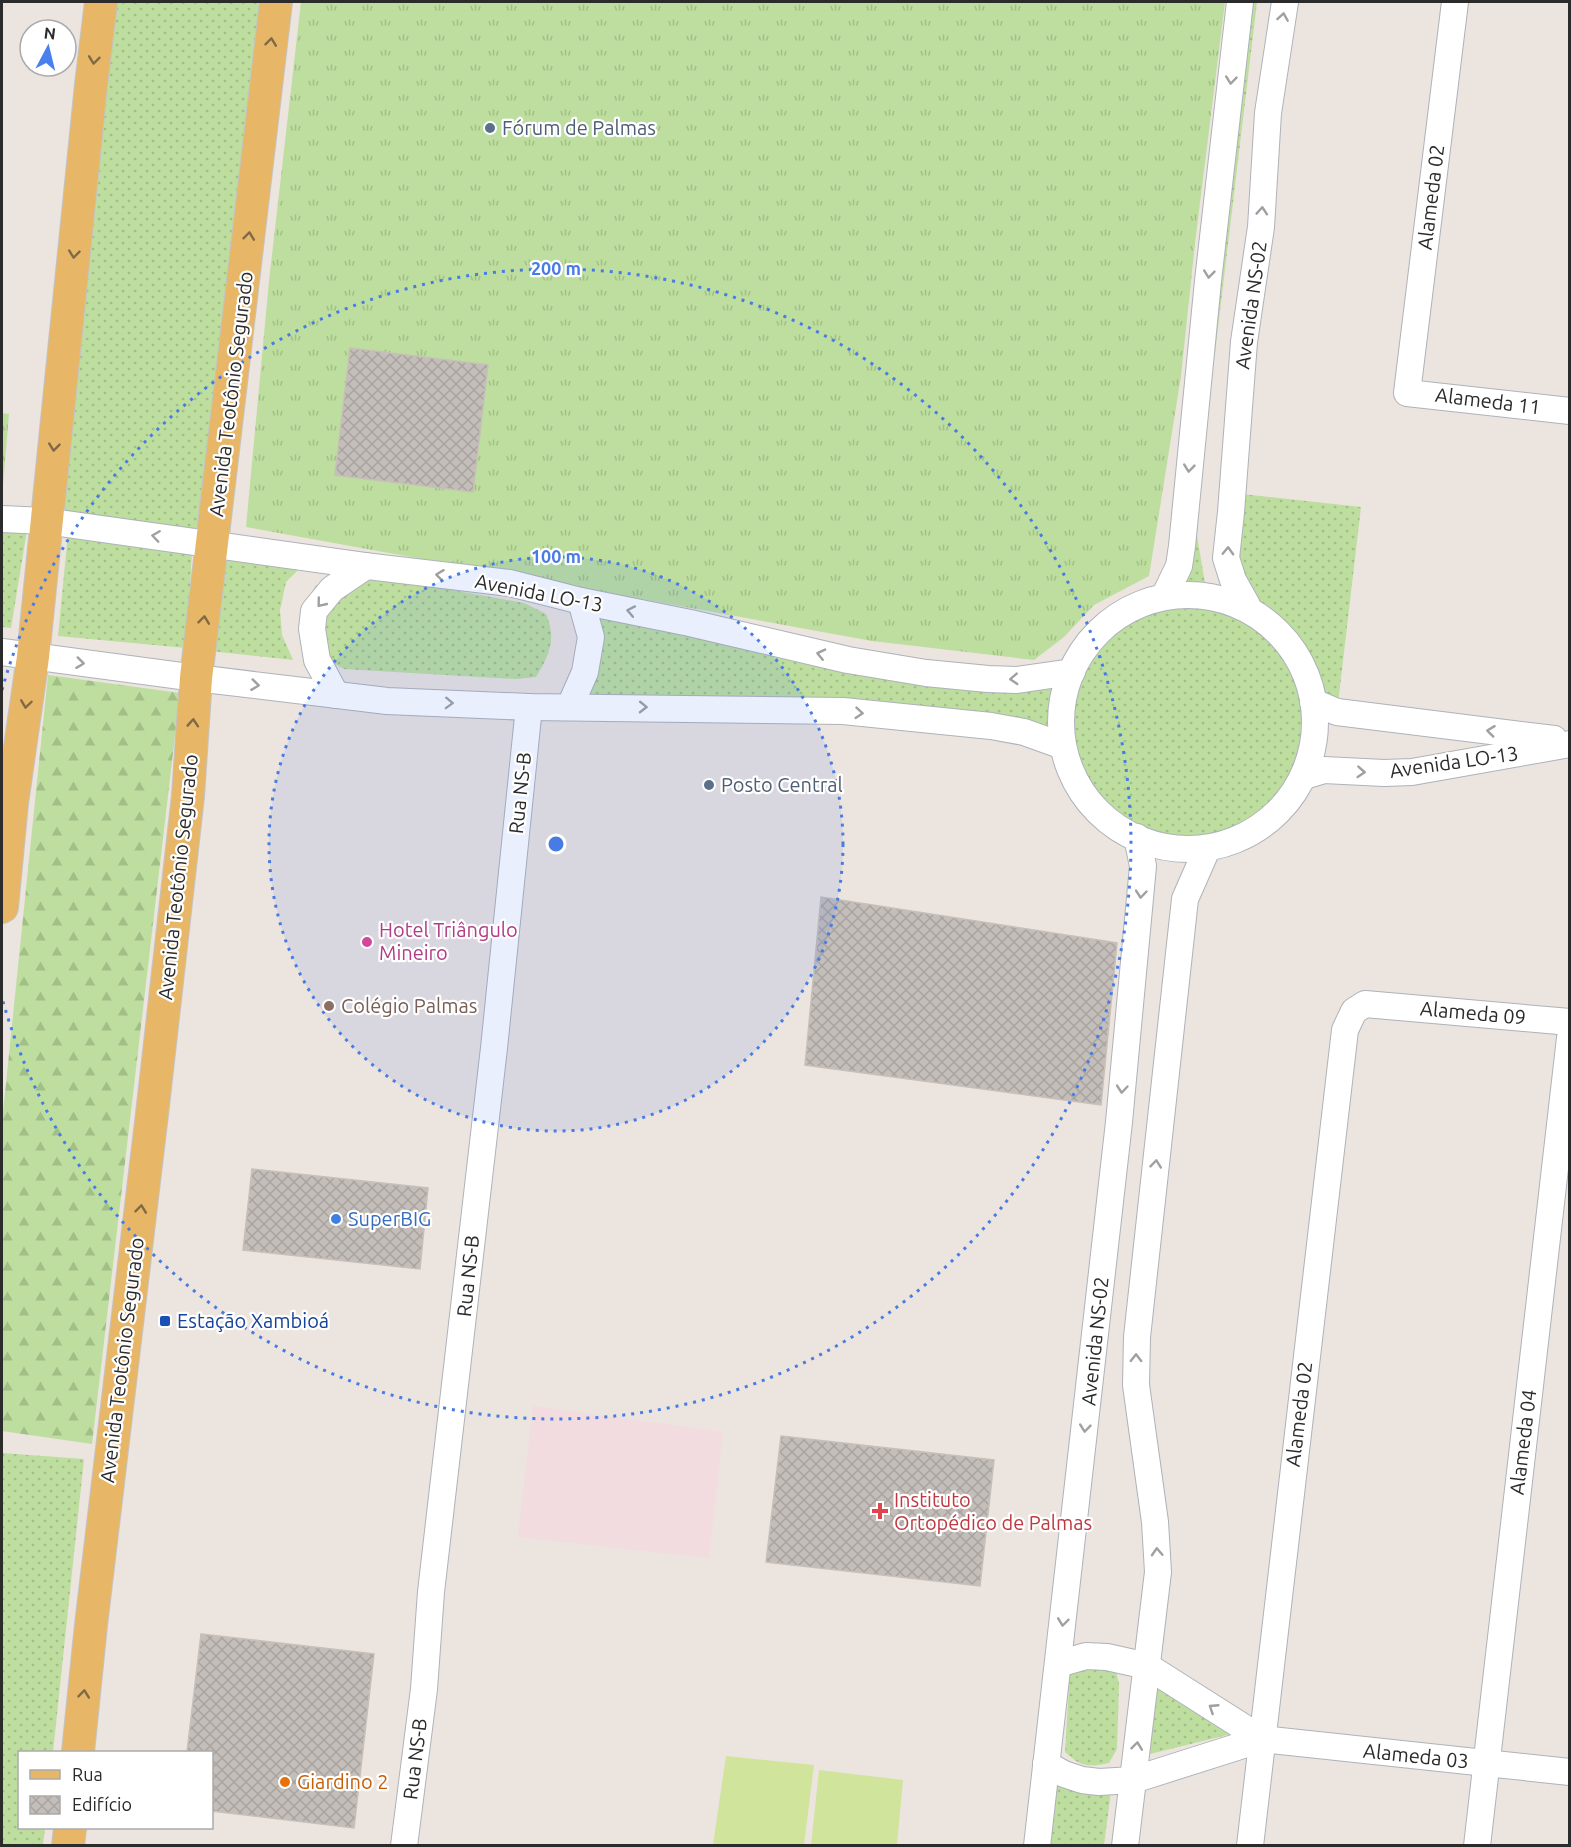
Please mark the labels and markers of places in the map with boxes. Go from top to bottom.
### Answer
place label: Fórum de Palmas [502,116,656,139]
marker: Fórum de Palmas [483,121,497,135]
place label: Posto Central [721,773,843,796]
marker: Posto Central [702,778,716,792]
centre of rings [546,834,566,854]
place label: Hotel Triângulo Mineiro [379,918,518,964]
marker: Hotel Triângulo Mineiro [360,935,374,949]
place label: Colégio Palmas [341,994,477,1017]
marker: Colégio Palmas [322,999,336,1013]
place label: SuperBIG [348,1207,431,1230]
marker: SuperBIG [329,1212,343,1226]
place label: Estação Xambioá [177,1309,329,1332]
marker: Estação Xambioá [158,1314,172,1328]
place label: Instituto Ortopédico de Palmas [894,1488,1092,1534]
marker: Instituto Ortopédico de Palmas [871,1502,889,1520]
place label: Giardino 2 [297,1770,389,1793]
marker: Giardino 2 [278,1775,292,1789]

